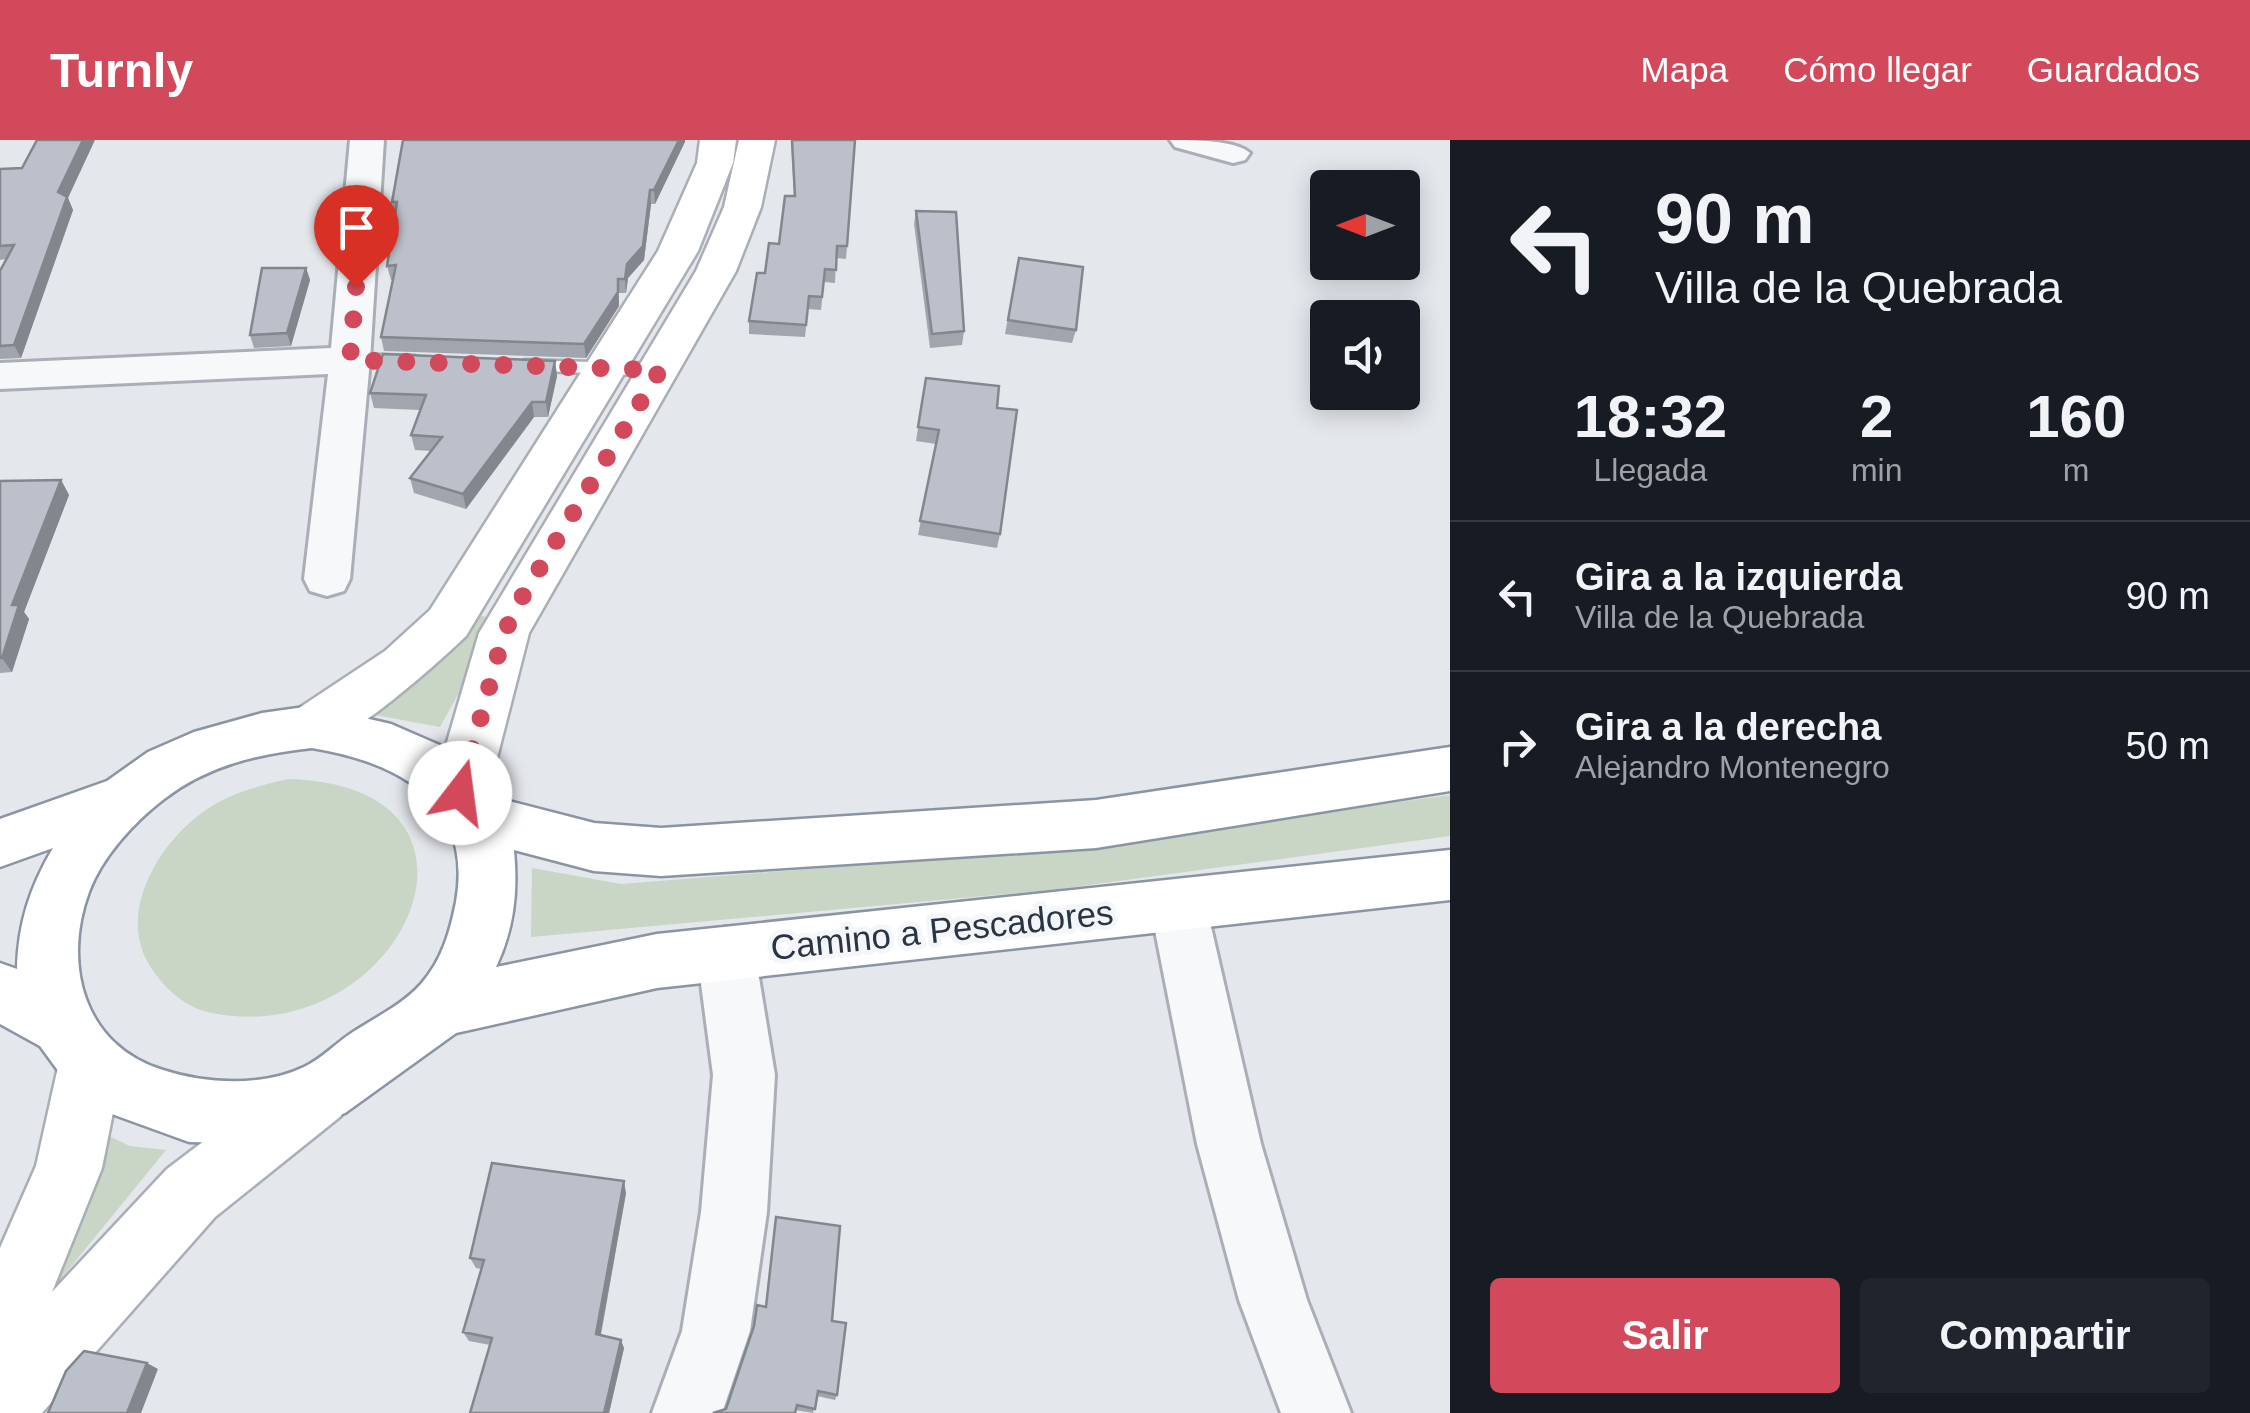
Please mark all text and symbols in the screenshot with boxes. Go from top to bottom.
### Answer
text: Turnly [50,44,193,97]
text: Mapa [1641,50,1728,89]
text: Cómo llegar [1783,50,1972,89]
text: Guardados [2027,50,2200,89]
north arrow [1310,170,1420,280]
map controls [1310,170,1420,410]
icon: left [1490,180,1620,310]
text: 90 m [1655,180,1815,258]
pin [314,185,399,288]
icon: arrive [329,200,384,255]
text: Villa de la Quebrada [1655,262,2062,313]
button: sound [1310,300,1420,410]
text: 18:32 [1574,383,1727,450]
text: 2 [1860,383,1893,450]
text: 160 [2026,383,2126,450]
text: Llegada [1593,452,1707,488]
text: min [1851,452,1902,488]
text: m [2063,452,2090,488]
text: Gira a la izquierda [1575,556,1902,598]
icon: left [1490,569,1545,624]
text: 90 m [2126,575,2210,617]
text: Villa de la Quebrada [1575,599,1864,635]
text: Gira a la derecha [1575,706,1881,748]
icon: right [1490,719,1545,774]
text: 50 m [2126,725,2210,767]
position arrow [408,741,512,845]
text: Alejandro Montenegro [1575,749,1890,785]
street label: Camino a Pescadores [769,892,1115,967]
button: Salir [1490,1278,1840,1393]
button: Compartir [1860,1278,2210,1393]

